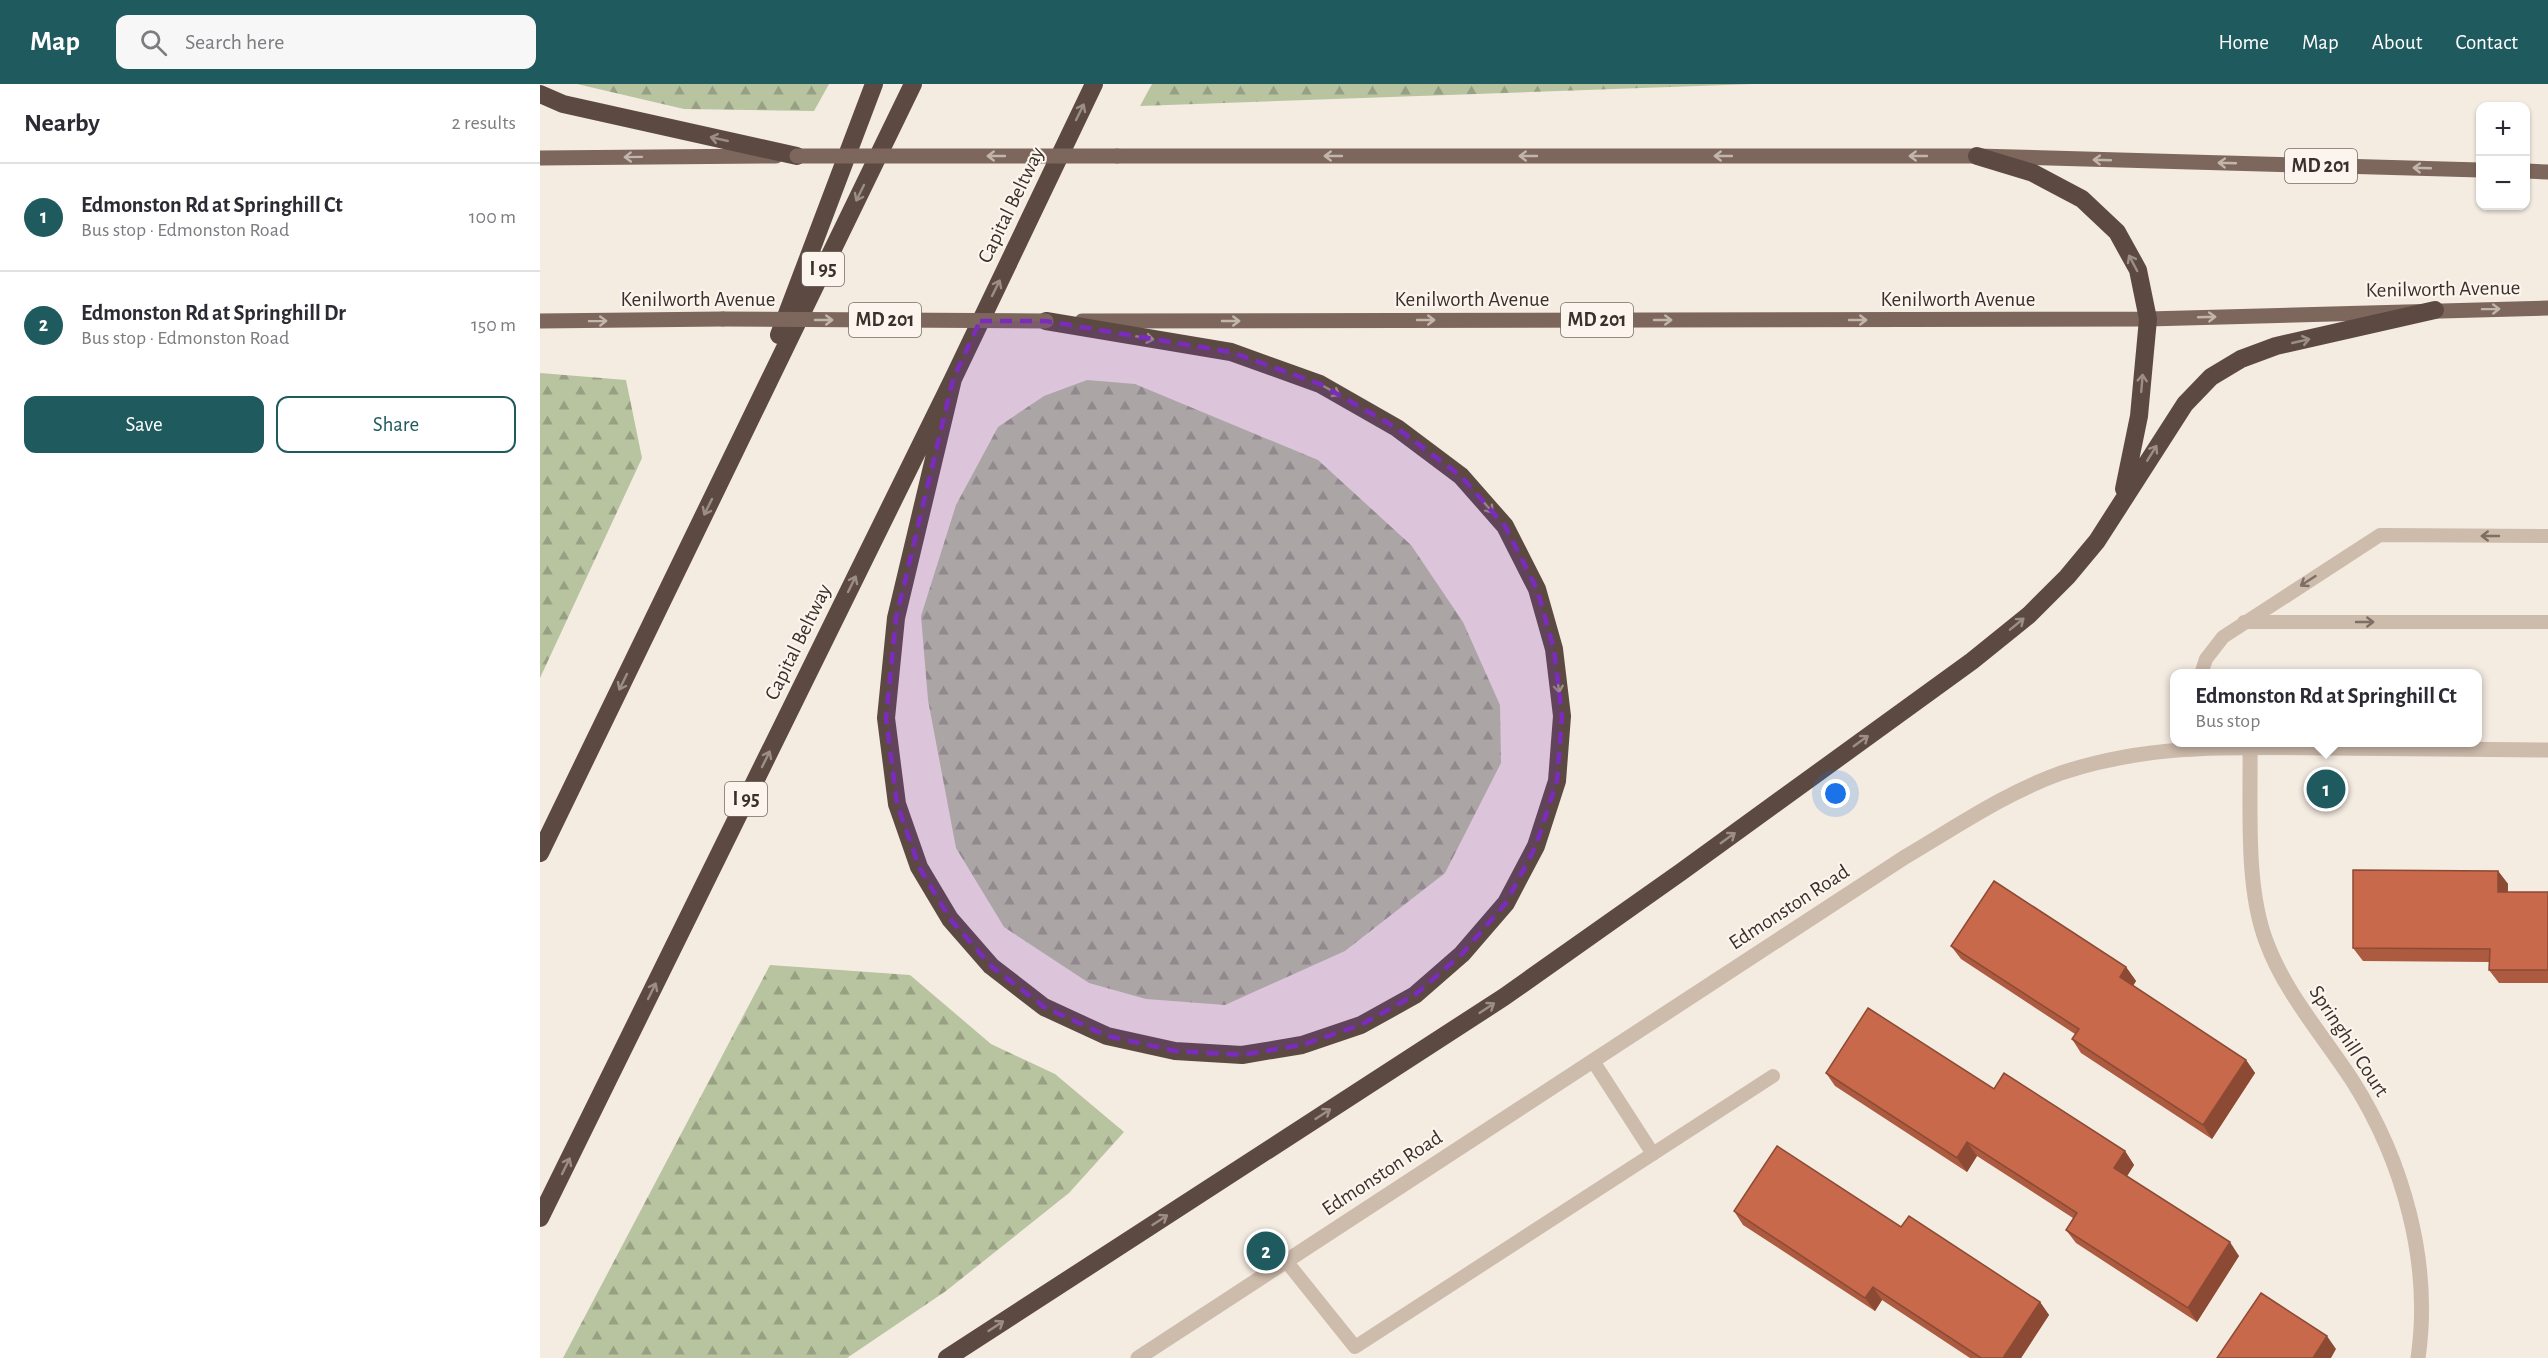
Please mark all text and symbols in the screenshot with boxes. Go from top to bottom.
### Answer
search box [116,15,536,69]
icon: search [137,26,170,59]
text: Map [30,28,80,56]
text: Search here [185,31,284,53]
text: Home [2218,32,2269,53]
text: Map [2302,32,2339,53]
text: About [2372,32,2422,53]
text: Contact [2455,32,2518,53]
map controls [2476,102,2530,210]
button: + [2476,102,2530,156]
one-way arrow [1075,104,1087,122]
text: Nearby [24,110,100,136]
text: 2 results [452,113,516,133]
one-way arrow [710,132,729,144]
street label: Capital Beltway [974,144,1048,266]
road number: MD 201 [2285,149,2357,183]
one-way arrow [986,150,1006,162]
one-way arrow [1324,150,1344,162]
one-way arrow [1519,150,1539,162]
one-way arrow [1714,150,1734,162]
one-way arrow [1909,150,1929,162]
one-way arrow [624,152,644,163]
one-way arrow [2093,154,2113,165]
button: − [2476,156,2530,210]
one-way arrow [2218,157,2238,169]
one-way arrow [2413,163,2433,174]
one-way arrow [854,184,866,202]
text: Edmonston Rd at Springhill Ct [81,194,343,216]
text: 1 [40,207,47,227]
text: 100 m [469,207,516,227]
text: Bus stop · Edmonston Road [81,220,289,240]
road number: I 95 [802,252,844,286]
one-way arrow [2127,254,2139,272]
street label: Kenilworth Avenue [2365,277,2521,301]
one-way arrow [990,280,1002,298]
street label: Kenilworth Avenue [621,289,775,310]
street label: Kenilworth Avenue [1395,289,1549,310]
street label: Kenilworth Avenue [1881,289,2035,310]
text: Edmonston Rd at Springhill Dr [81,302,346,324]
road number: MD 201 [849,303,921,337]
road number: MD 201 [1561,303,1633,337]
one-way arrow [2481,303,2501,315]
one-way arrow [2196,312,2216,323]
one-way arrow [813,314,833,326]
one-way arrow [1652,314,1672,326]
one-way arrow [1847,314,1867,326]
text: 2 [39,315,48,335]
text: 150 m [471,315,516,335]
one-way arrow [588,315,608,327]
one-way arrow [1220,315,1240,327]
one-way arrow [1415,315,1435,326]
text: Bus stop · Edmonston Road [81,328,289,348]
one-way arrow [1135,333,1155,344]
one-way arrow [2292,334,2311,346]
one-way arrow [2137,374,2148,394]
one-way arrow [1323,385,1340,397]
button: Save [24,396,264,453]
button: Share [276,396,516,453]
one-way arrow [2146,445,2158,462]
one-way arrow [702,497,713,515]
one-way arrow [1481,498,1494,514]
one-way arrow [2480,530,2500,542]
one-way arrow [2300,575,2317,587]
one-way arrow [846,576,858,594]
street label: Capital Beltway [761,581,835,703]
one-way arrow [2355,616,2375,628]
one-way arrow [2008,618,2024,631]
popup [2170,669,2482,747]
one-way arrow [616,673,628,691]
one-way arrow [1553,674,1564,694]
text: Edmonston Rd at Springhill Ct [2195,685,2457,707]
text: Bus stop [2195,711,2260,731]
one-way arrow [1852,735,1868,748]
one-way arrow [760,751,772,769]
pin: 1 [2306,766,2346,812]
your location [1821,779,1850,808]
road number: I 95 [725,782,767,816]
one-way arrow [1720,832,1736,844]
street label: Edmonston Road [1725,860,1853,954]
one-way arrow [646,982,658,1000]
street label: Springhill Court [2305,982,2393,1101]
one-way arrow [1478,1002,1495,1014]
one-way arrow [1315,1108,1331,1120]
street label: Edmonston Road [1318,1126,1446,1220]
one-way arrow [560,1157,572,1175]
one-way arrow [1151,1214,1168,1226]
pin: 2 [1246,1228,1286,1274]
one-way arrow [987,1320,1004,1332]

